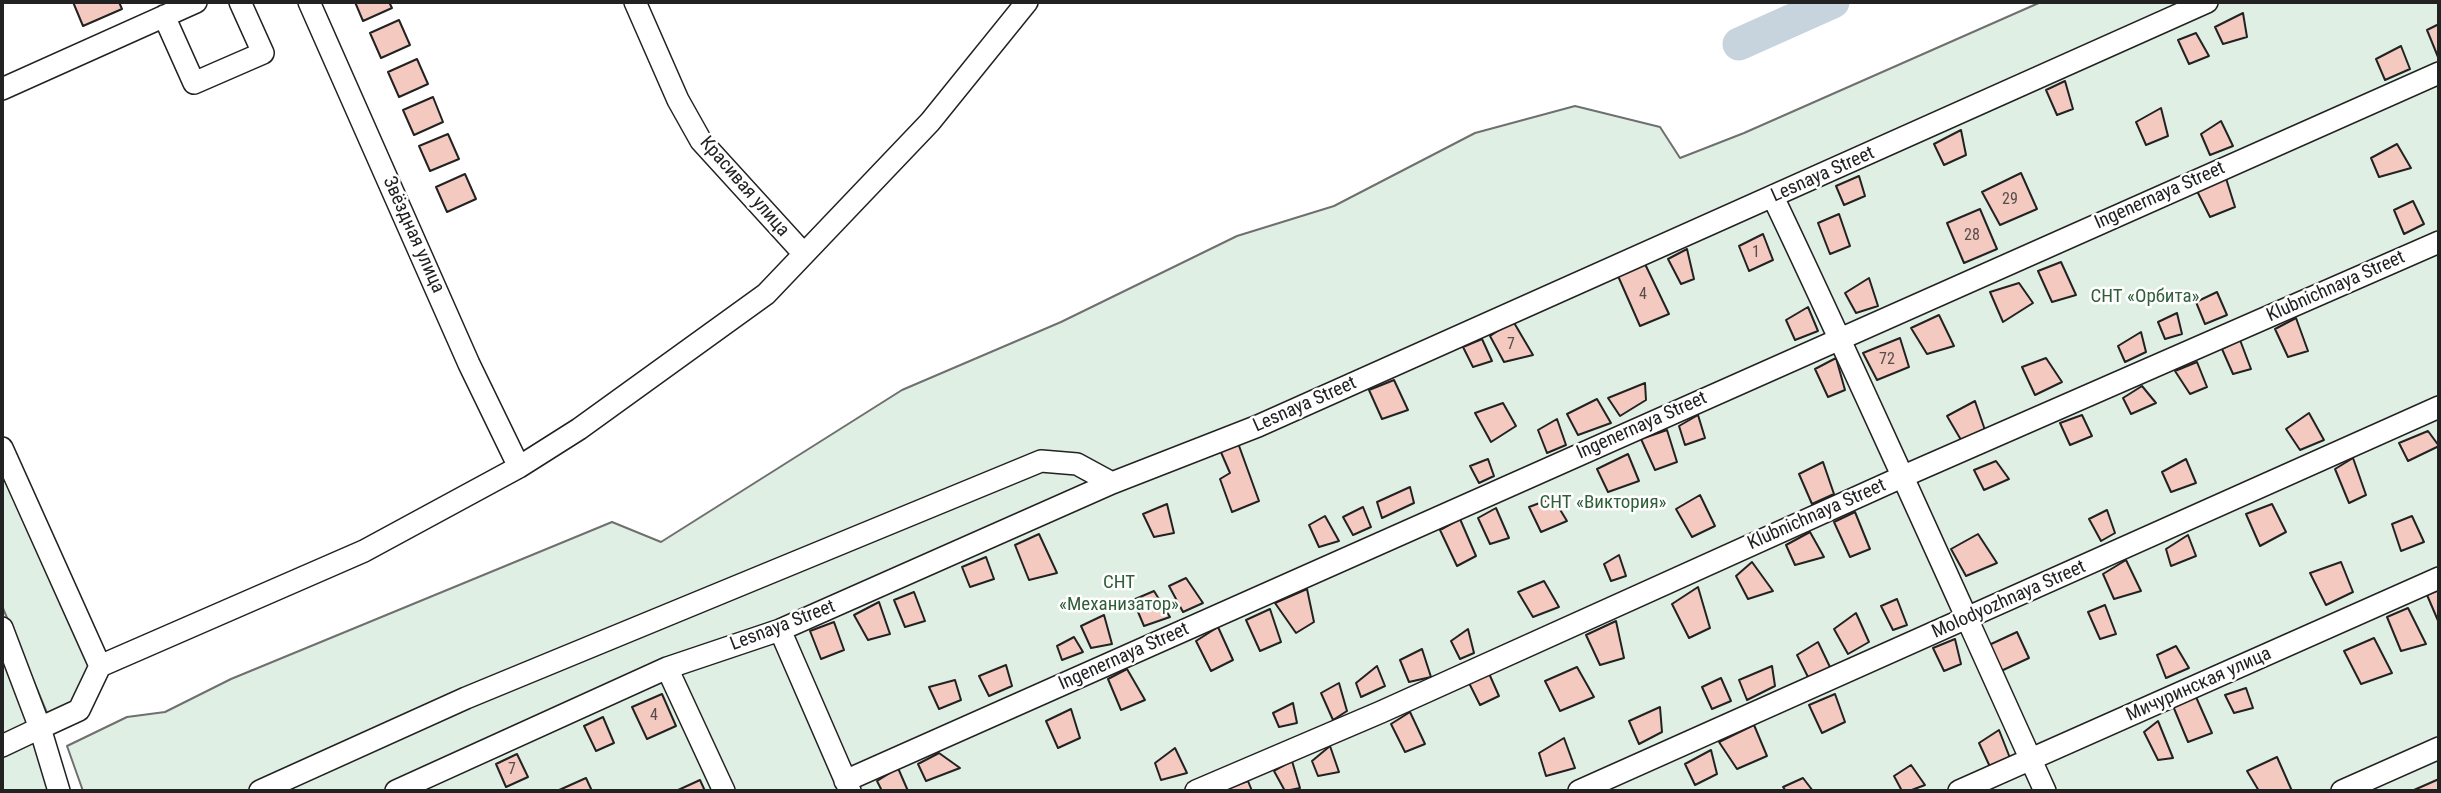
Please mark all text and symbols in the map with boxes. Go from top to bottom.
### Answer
street label: Красивая улица [694,132,794,242]
street label: Lesnaya Street [1768,142,1878,208]
street label: Ingenernaya Street [2091,157,2229,235]
street label: Звёздная улица [377,173,449,297]
house number: 29 [2002,190,2018,210]
house number: 28 [1964,226,1980,246]
house number: 1 [1752,243,1760,263]
street label: Klubnichnaya Street [2263,246,2409,328]
house number: 4 [1639,285,1647,305]
park label: СНТ «Орбита» [2091,286,2199,308]
house number: 7 [1507,335,1515,355]
house number: 72 [1879,350,1895,370]
street label: Lesnaya Street [1250,372,1360,438]
street label: Ingenernaya Street [1573,387,1711,465]
street label: Klubnichnaya Street [1744,474,1890,556]
park label: СНТ «Виктория» [1539,492,1667,514]
street label: Molodyozhnaya Street [1929,556,2089,644]
park label: СНТ «Механизатор» [1059,572,1179,616]
street label: Lesnaya Street [727,596,839,656]
street label: Ingenernaya Street [1055,618,1193,696]
street label: Мичуринская улица [2123,643,2275,727]
house number: 4 [650,706,658,726]
house number: 7 [508,760,516,780]

